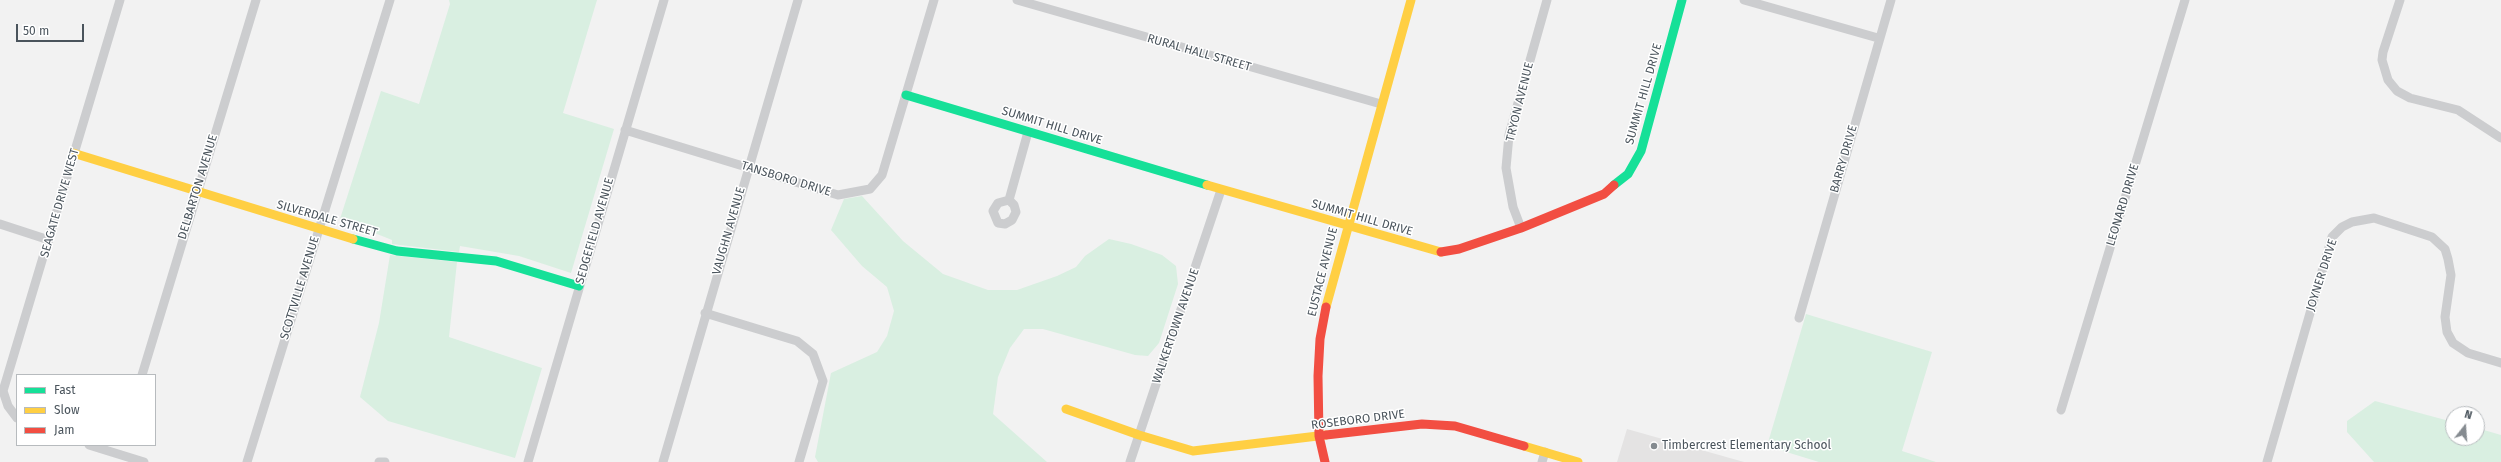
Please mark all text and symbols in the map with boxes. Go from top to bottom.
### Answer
scale bar [18,16,86,42]
text: 50 m [23,24,49,38]
street label: RURAL HALL STREET [1145,31,1253,75]
street label: SUMMIT HILL DRIVE [1623,42,1665,146]
street label: TRYON AVENUE [1503,61,1537,143]
street label: SUMMIT HILL DRIVE [1000,104,1104,148]
street label: BARRY DRIVE [1827,124,1861,194]
street label: DELBARTON AVENUE [175,133,221,241]
street label: SEAGATE DRIVE WEST [38,147,82,259]
street label: TANSBORO DRIVE [739,159,833,199]
street label: LEONARD DRIVE [2104,162,2142,248]
street label: SEDGEFIELD AVENUE [573,176,617,286]
street label: VAUGHN AVENUE [710,185,748,277]
street label: SUMMIT HILL DRIVE [1310,197,1414,239]
street label: SILVERDALE STREET [275,198,379,240]
street label: EUSTACE AVENUE [1305,226,1341,318]
street label: SCOTTVILLE AVENUE [277,235,323,341]
street label: JOYNER DRIVE [2304,237,2340,313]
street label: WALKERTOWN AVENUE [1149,266,1203,386]
legend [16,374,156,446]
text: Fast [54,383,76,397]
text: Slow [54,403,80,417]
north arrow [2445,406,2485,446]
street label: ROSEBORO DRIVE [1310,407,1406,433]
text: N [2463,408,2474,422]
text: Jam [54,423,74,437]
place label: Timbercrest Elementary School [1662,439,1831,453]
marker: Timbercrest Elementary School [1649,441,1659,451]

